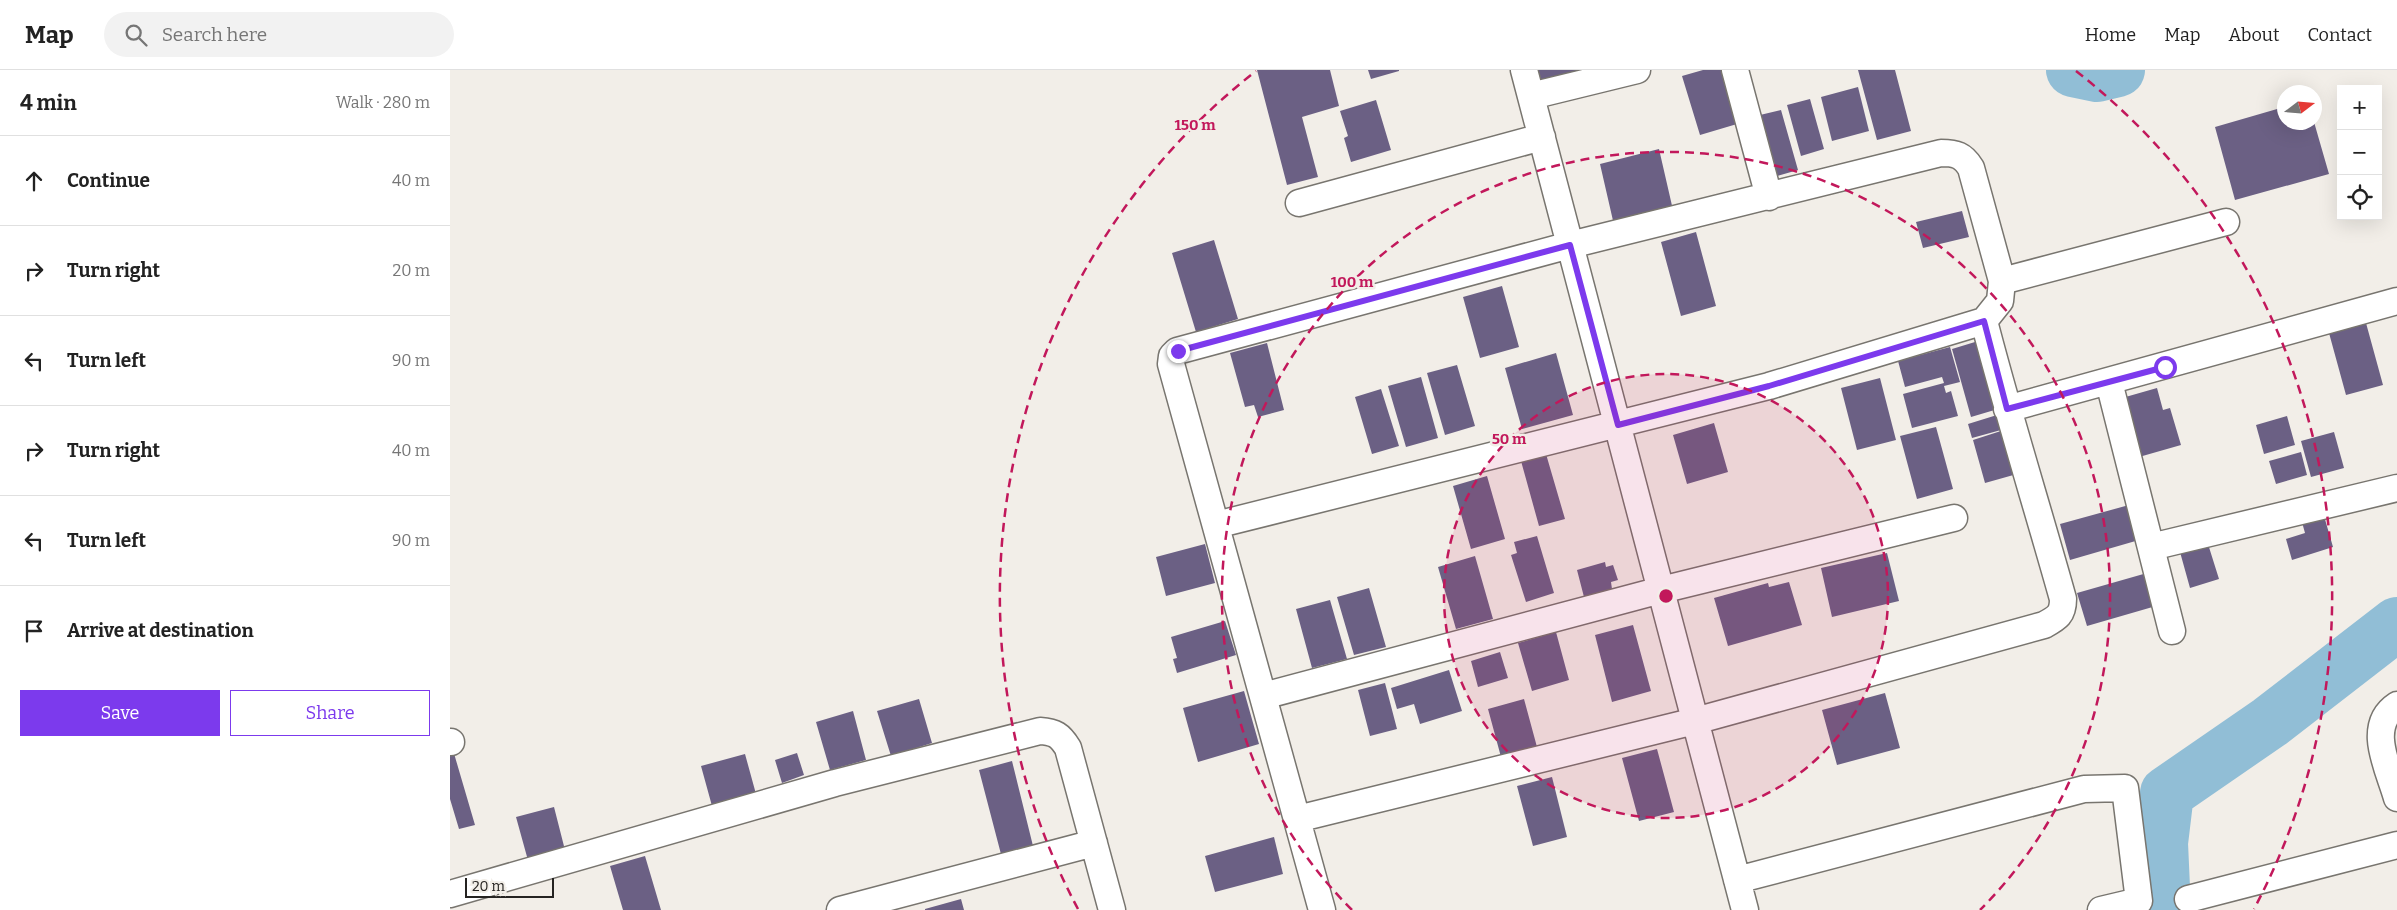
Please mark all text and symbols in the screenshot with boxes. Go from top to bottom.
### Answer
search box [104,12,454,57]
text: Map [25,21,74,49]
icon: search [122,21,150,49]
text: Search here [162,23,267,46]
text: Home [2085,24,2136,46]
text: Map [2164,24,2200,46]
text: About [2228,24,2279,46]
text: Contact [2307,24,2372,46]
north arrow [2277,85,2322,130]
map controls [2337,85,2382,220]
button: + [2337,85,2382,130]
text: 4 min [20,90,77,116]
text: Walk · 280 m [336,93,430,112]
text: 150 m [1174,116,1216,134]
button: − [2337,130,2382,175]
icon: ahead [20,167,48,195]
text: Continue [67,169,150,192]
text: 40 m [392,171,430,190]
button: locate [2337,175,2382,220]
icon: right [20,257,48,285]
text: Turn right [67,259,160,282]
text: 20 m [393,261,430,280]
text: 100 m [1331,273,1374,291]
route end [1167,340,1190,363]
icon: left [20,347,48,375]
text: Turn left [67,349,146,372]
text: 90 m [392,351,430,370]
route start [2154,356,2177,379]
text: 50 m [1492,430,1527,448]
icon: right [20,437,48,465]
text: Turn right [67,439,160,462]
text: 40 m [392,441,430,460]
icon: left [20,527,48,555]
text: Turn left [67,529,146,552]
text: 90 m [392,531,430,550]
centre of rings [1657,587,1675,605]
icon: arrive [20,617,48,645]
text: Arrive at destination [67,619,254,642]
button: Save [20,690,220,736]
button: Share [230,690,430,736]
scale bar [465,875,554,898]
text: 20 m [472,878,505,895]

